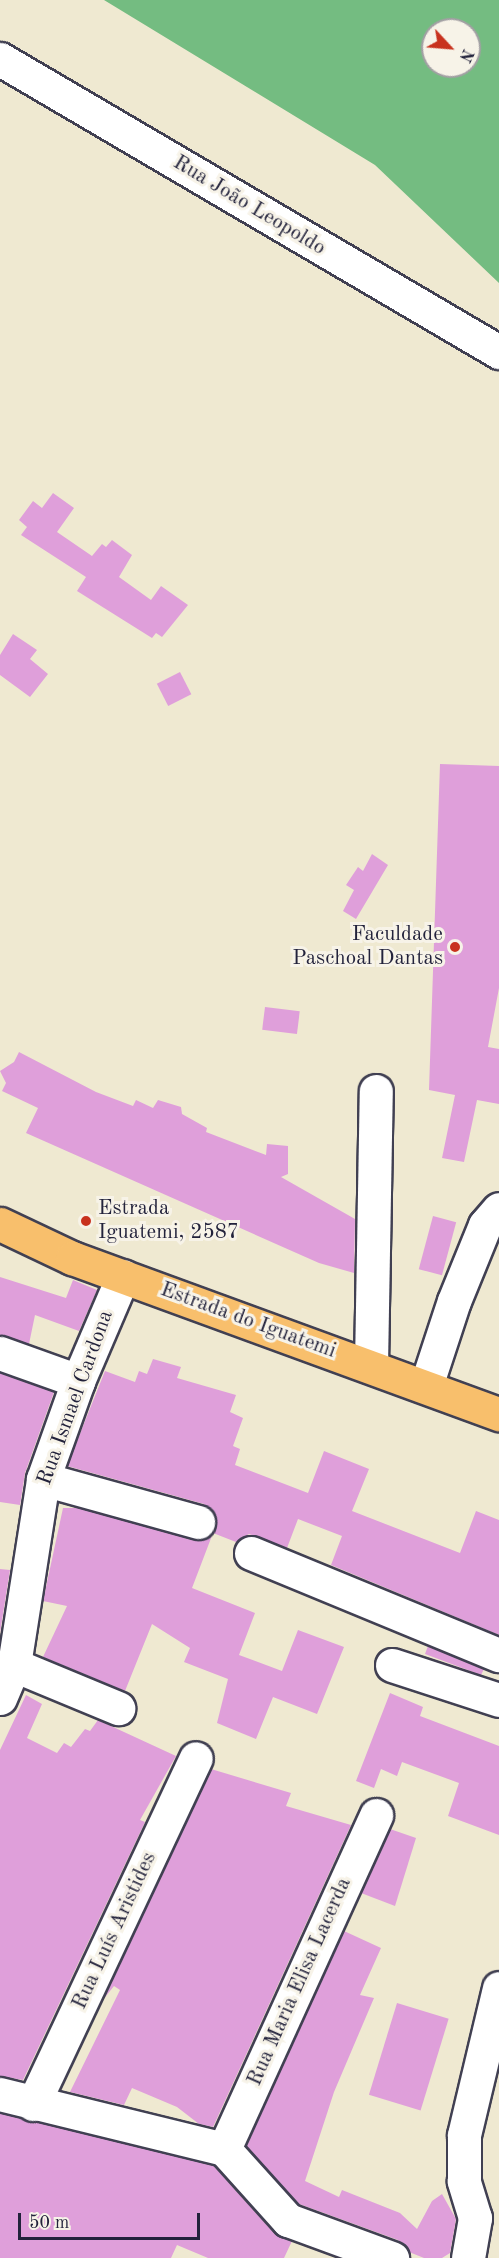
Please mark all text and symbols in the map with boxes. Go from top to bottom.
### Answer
north arrow [421,18,481,78]
text: N [456,46,475,64]
street label: Rua João Leopoldo [168,151,330,261]
place label: Faculdade Paschoal Dantas [292,922,443,972]
marker: Faculdade Paschoal Dantas [448,940,462,954]
place label: Estrada Iguatemi, 2587 [98,1196,239,1246]
marker: Estrada Iguatemi, 2587 [79,1214,93,1228]
street label: Estrada do Iguatemi [157,1278,339,1364]
street label: Rua Ismael Cardona [33,1307,119,1489]
street label: Rua Luís Aristides [68,1848,162,2014]
street label: Rua Maria Elisa Lacerda [243,1874,357,2090]
scale bar [21,2201,202,2239]
text: 50 m [29,2214,69,2232]

